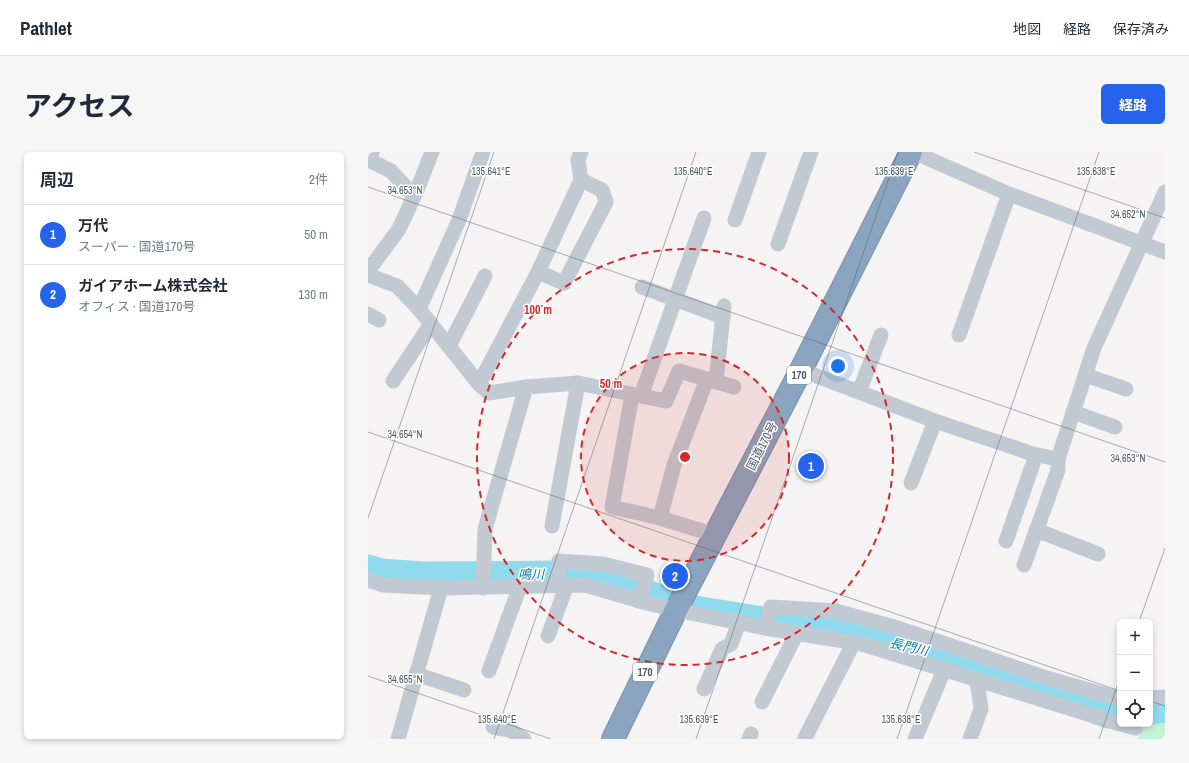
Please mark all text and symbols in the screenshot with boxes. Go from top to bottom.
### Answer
text: Pathlet [20,15,72,41]
text: 地図 [1013,20,1041,38]
text: 経路 [1063,20,1091,38]
text: 保存済み [1113,20,1169,38]
button: 経路 [1101,84,1165,124]
text: アクセス [24,87,135,125]
text: 135.641°E [471,165,511,178]
text: 135.640°E [673,165,713,178]
text: 135.639°E [874,165,914,178]
text: 135.638°E [1076,165,1116,178]
text: 周辺 [40,168,74,191]
text: 2件 [309,171,328,188]
text: 34.653°N [388,184,423,197]
text: 34.652°N [1111,208,1146,221]
text: 万代 [78,215,108,236]
text: 1 [50,226,56,243]
text: 50 m [304,226,328,243]
text: スーパー · 国道170号 [78,238,196,255]
text: ガイアホーム株式会社 [78,275,228,296]
text: 2 [50,286,56,303]
text: 130 m [298,286,328,303]
text: オフィス · 国道170号 [78,298,195,315]
text: 100 m [524,302,552,318]
your location [828,356,848,376]
road number: 170 [787,366,811,384]
text: 50 m [600,376,622,392]
street label: 国道170号 [743,419,781,473]
text: 34.654°N [388,428,423,441]
centre of rings [678,450,692,464]
pin: 1 [798,451,824,481]
text: 34.653°N [1111,452,1146,465]
pin: 2 [662,561,688,591]
water label: 鳴川 [518,566,546,583]
map controls [1117,619,1153,727]
button: + [1117,619,1153,655]
water label: 長門川 [888,634,932,660]
button: − [1117,655,1153,691]
road number: 170 [633,663,657,681]
text: 34.655°N [388,673,423,686]
button: locate [1117,691,1153,727]
text: 135.640°E [477,713,517,726]
text: 135.639°E [679,713,719,726]
text: 135.638°E [881,713,921,726]

